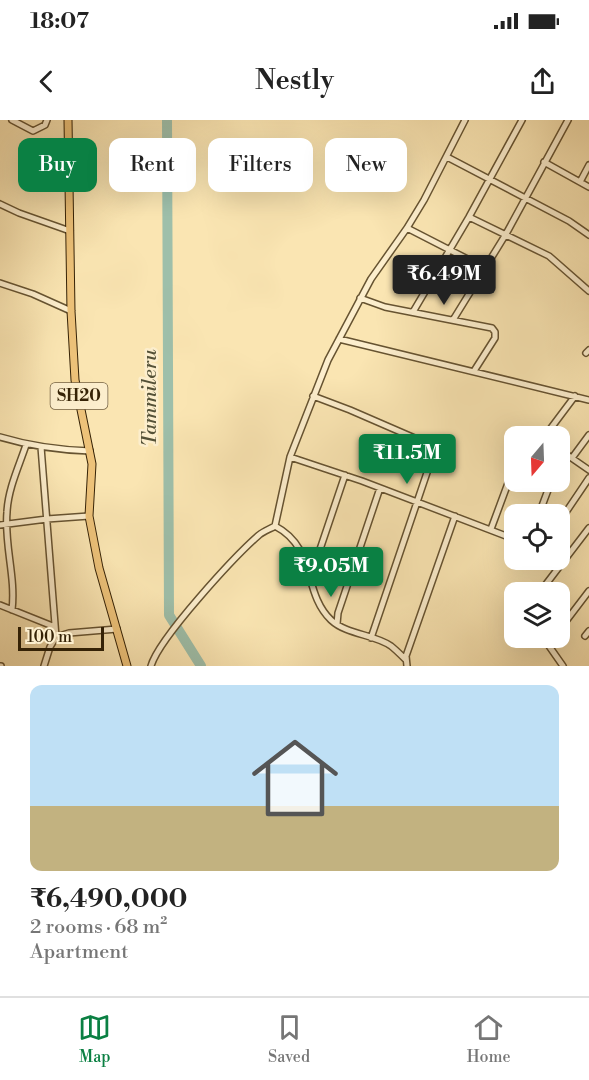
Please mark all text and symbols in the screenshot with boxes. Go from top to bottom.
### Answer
text: 18:07 [30,8,89,35]
text: Nestly [255,64,334,98]
icon: back [30,65,63,98]
icon: share [526,65,559,98]
chip: Buy [18,138,97,192]
chip: Rent [109,138,196,192]
chip: Filters [208,138,313,192]
chip: New [325,138,407,192]
pin: ₹6.49M [395,255,493,306]
text: ₹6.49M [407,262,481,287]
water label: Tammileru [138,349,163,447]
road number: SH20 [50,383,107,409]
north arrow [504,426,570,492]
map controls [504,426,570,648]
pin: ₹11.5M [358,434,456,485]
text: ₹11.5M [373,441,441,466]
button: locate [504,504,570,570]
pin: ₹9.05M [282,547,380,598]
text: ₹9.05M [293,554,369,579]
button: layers [504,582,570,648]
scale bar [18,624,104,652]
text: 100 m [27,627,72,647]
icon: home [241,724,349,832]
text: ₹6,490,000 [30,883,188,915]
text: 2 rooms · 68 m² [30,915,167,940]
text: Apartment [30,940,128,965]
tab: Map [78,1011,111,1067]
tab: Saved [268,1011,310,1067]
tab: Home [467,1011,511,1067]

